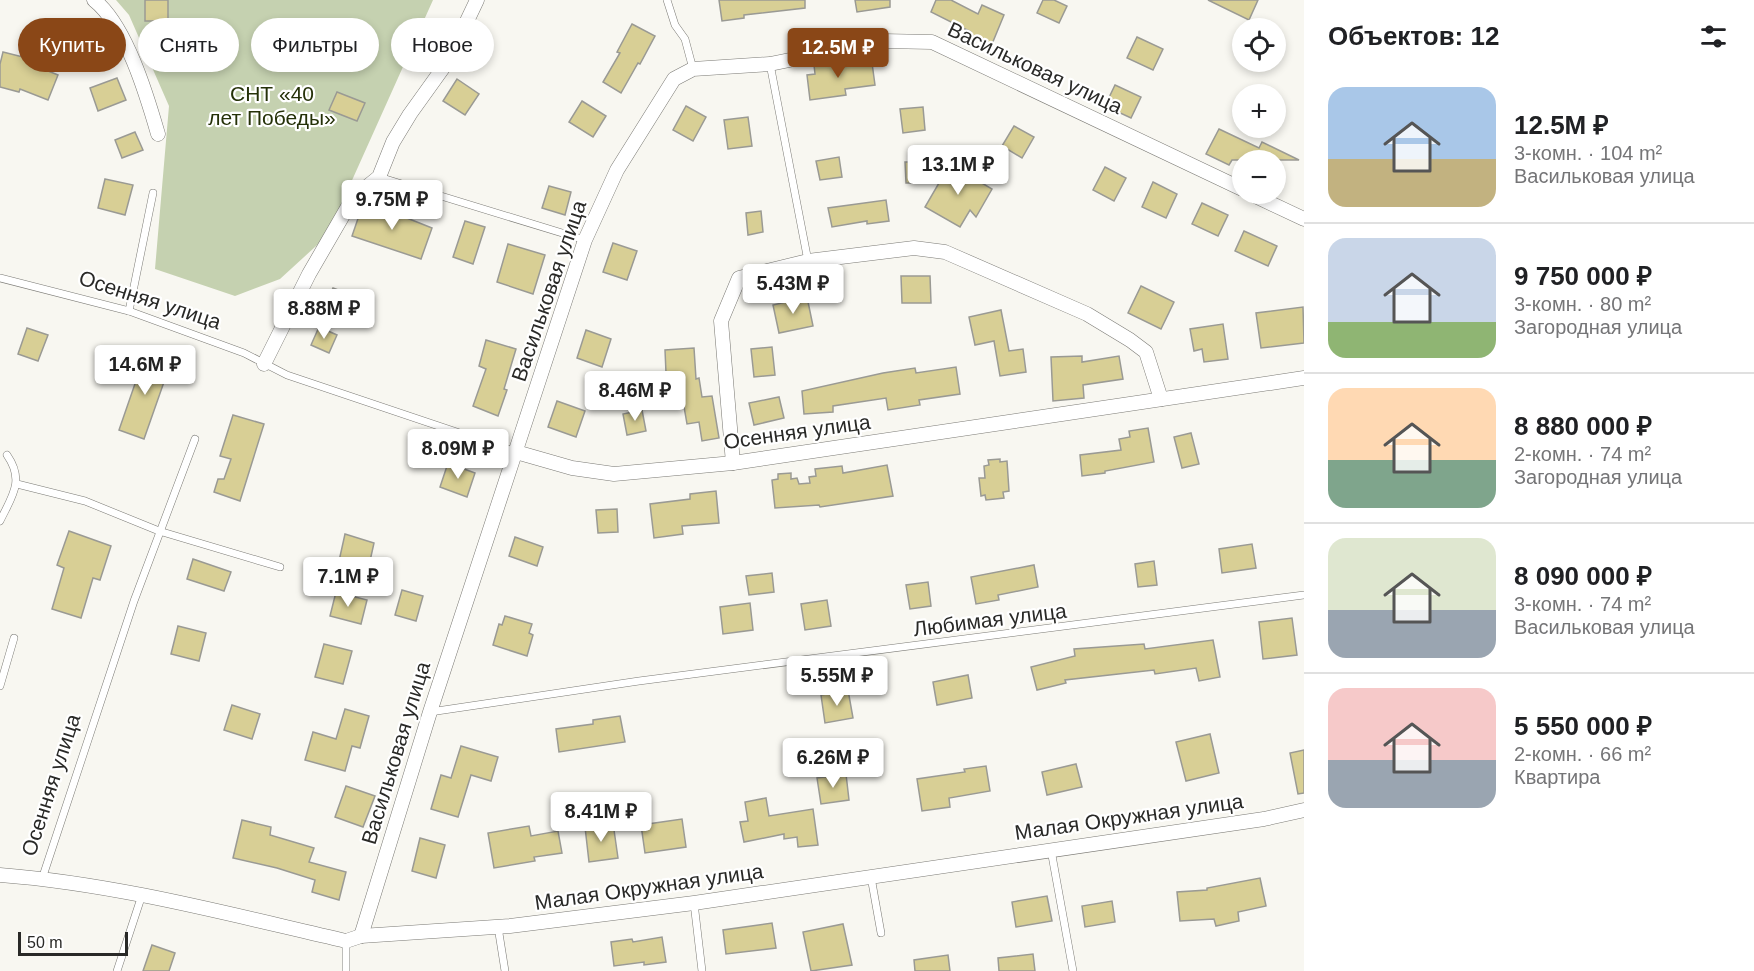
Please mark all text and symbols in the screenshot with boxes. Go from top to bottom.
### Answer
street label: Васильковая улица [944,17,1126,118]
chip: Купить [18,18,126,72]
chip: Снять [138,18,239,72]
chip: Фильтры [251,18,379,72]
chip: Новое [391,18,494,72]
map controls [1232,18,1286,204]
button: locate [1232,18,1286,72]
icon: filters [1697,20,1730,53]
text: Объектов: 12 [1328,21,1499,51]
pin: 12.5M ₽ [783,28,893,79]
text: 12.5M ₽ [802,36,874,58]
park label: СНТ «40 лет Победы» [208,82,336,129]
button: + [1232,84,1286,138]
text: 12.5M ₽ [1514,110,1609,140]
icon: home [1376,111,1448,183]
text: 3-комн. · 104 m² [1514,142,1662,164]
pin: 13.1M ₽ [903,145,1013,196]
button: − [1232,150,1286,204]
text: 13.1M ₽ [922,153,994,175]
text: Васильковая улица [1514,165,1695,187]
pin: 9.75M ₽ [337,180,447,231]
text: 9.75M ₽ [356,188,428,210]
street label: Васильковая улица [507,197,590,384]
text: 9 750 000 ₽ [1514,261,1652,291]
icon: home [1376,262,1448,334]
pin: 5.43M ₽ [738,264,848,315]
street label: Осенняя улица [76,266,224,333]
text: 5.43M ₽ [757,272,829,294]
pin: 8.88M ₽ [269,289,379,340]
text: 3-комн. · 80 m² [1514,293,1651,315]
text: 8.88M ₽ [288,297,360,319]
text: Загородная улица [1514,316,1682,338]
pin: 14.6M ₽ [90,345,200,396]
text: 14.6M ₽ [109,353,181,375]
pin: 8.46M ₽ [580,371,690,422]
text: 8.46M ₽ [599,379,671,401]
street label: Осенняя улица [722,410,872,453]
text: 8 880 000 ₽ [1514,411,1652,441]
icon: home [1376,412,1448,484]
pin: 8.09M ₽ [403,429,513,480]
text: 8.09M ₽ [422,437,494,459]
text: 2-комн. · 74 m² [1514,443,1651,465]
text: Загородная улица [1514,466,1682,488]
pin: 7.1M ₽ [299,557,397,608]
text: 8 090 000 ₽ [1514,561,1652,591]
icon: home [1376,562,1448,634]
text: 7.1M ₽ [317,565,379,587]
text: 3-комн. · 74 m² [1514,593,1651,615]
street label: Любимая улица [912,599,1068,640]
text: Васильковая улица [1514,616,1695,638]
pin: 5.55M ₽ [782,656,892,707]
street label: Васильковая улица [357,658,434,847]
text: 5.55M ₽ [801,664,873,686]
street label: Осенняя улица [17,711,84,859]
text: 5 550 000 ₽ [1514,711,1652,741]
icon: home [1376,712,1448,784]
pin: 6.26M ₽ [778,738,888,789]
text: 2-комн. · 66 m² [1514,743,1651,765]
text: 6.26M ₽ [797,746,869,768]
text: Квартира [1514,766,1600,788]
street label: Малая Окружная улица [1013,789,1245,844]
pin: 8.41M ₽ [546,792,656,843]
text: 8.41M ₽ [565,800,637,822]
street label: Малая Окружная улица [533,859,765,914]
scale bar [18,929,128,956]
text: 50 m [27,934,63,951]

